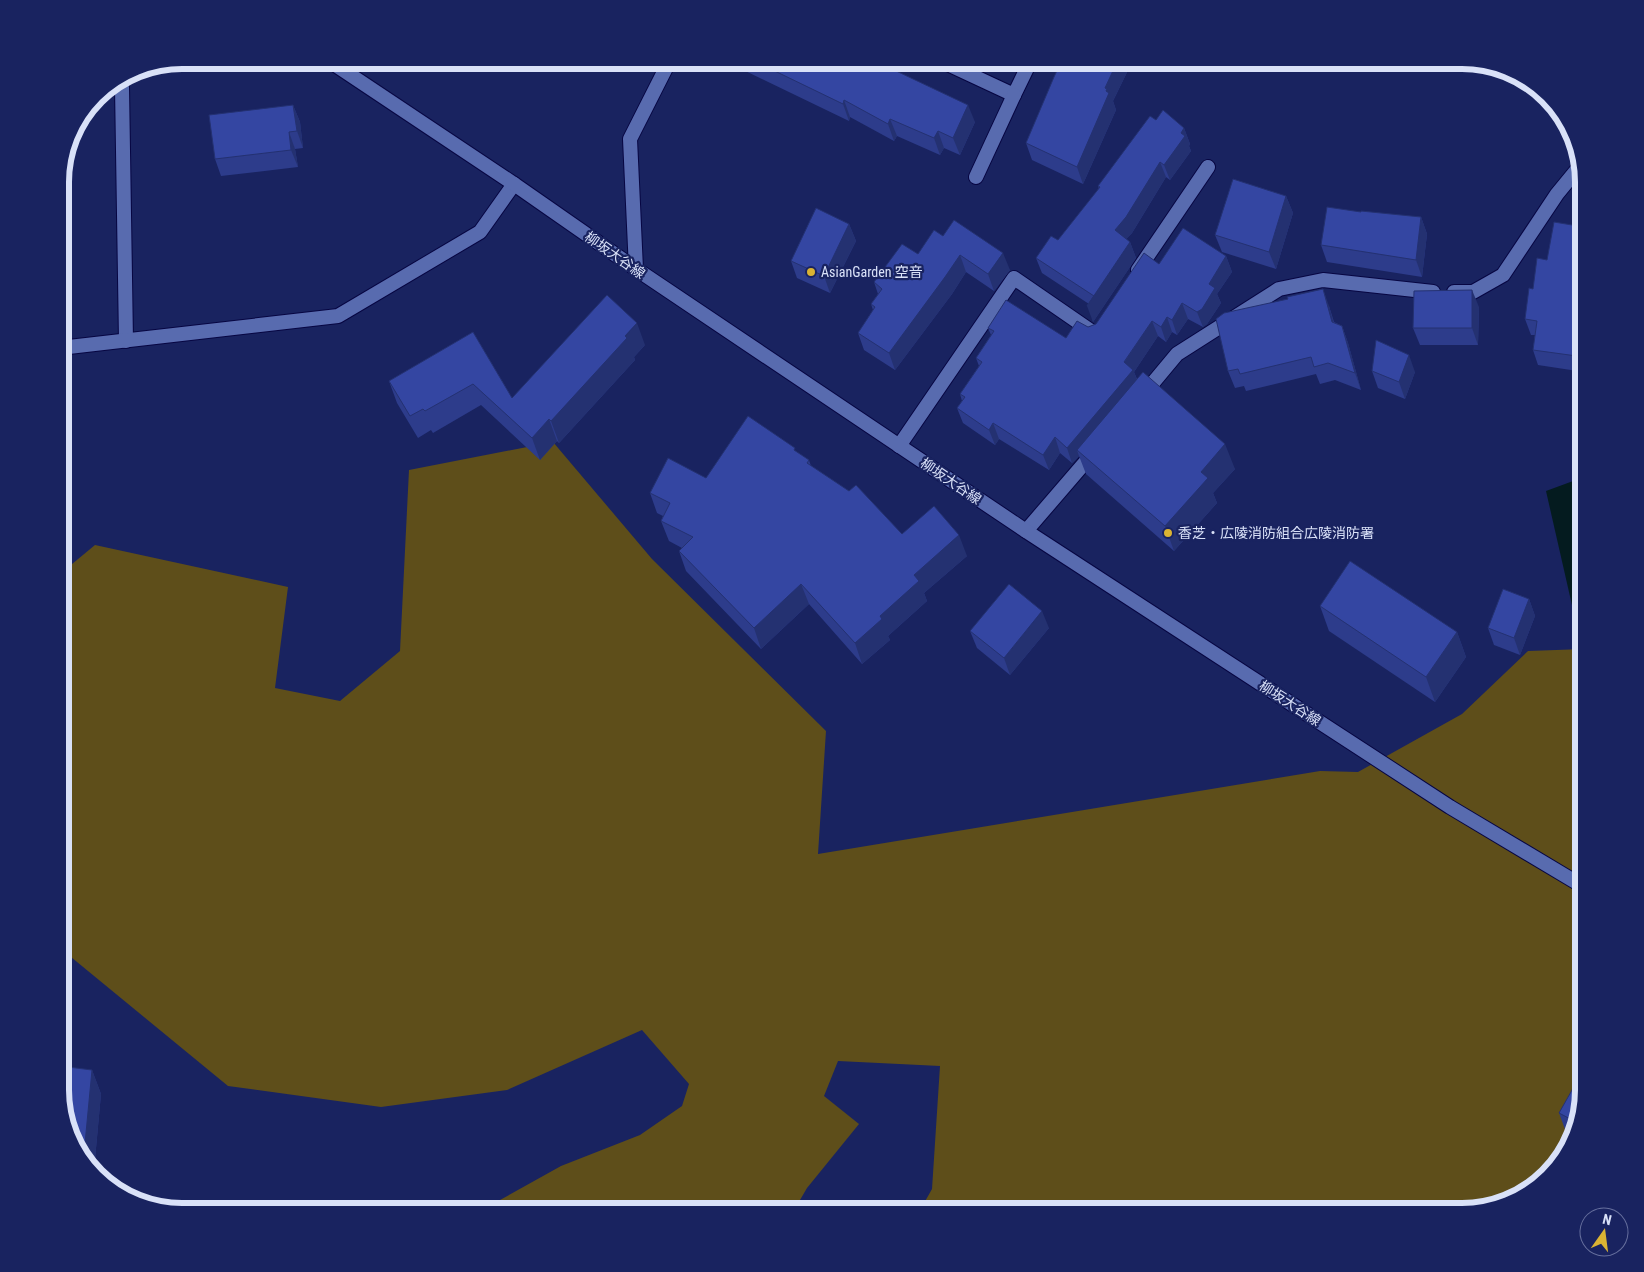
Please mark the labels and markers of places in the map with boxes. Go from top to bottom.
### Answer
place label: AsianGarden 空音 [821,264,923,280]
marker: AsianGarden 空音 [805,266,817,278]
place label: 香芝・広陵消防組合広陵消防署 [1178,525,1374,541]
marker: 香芝・広陵消防組合広陵消防署 [1162,527,1174,539]

